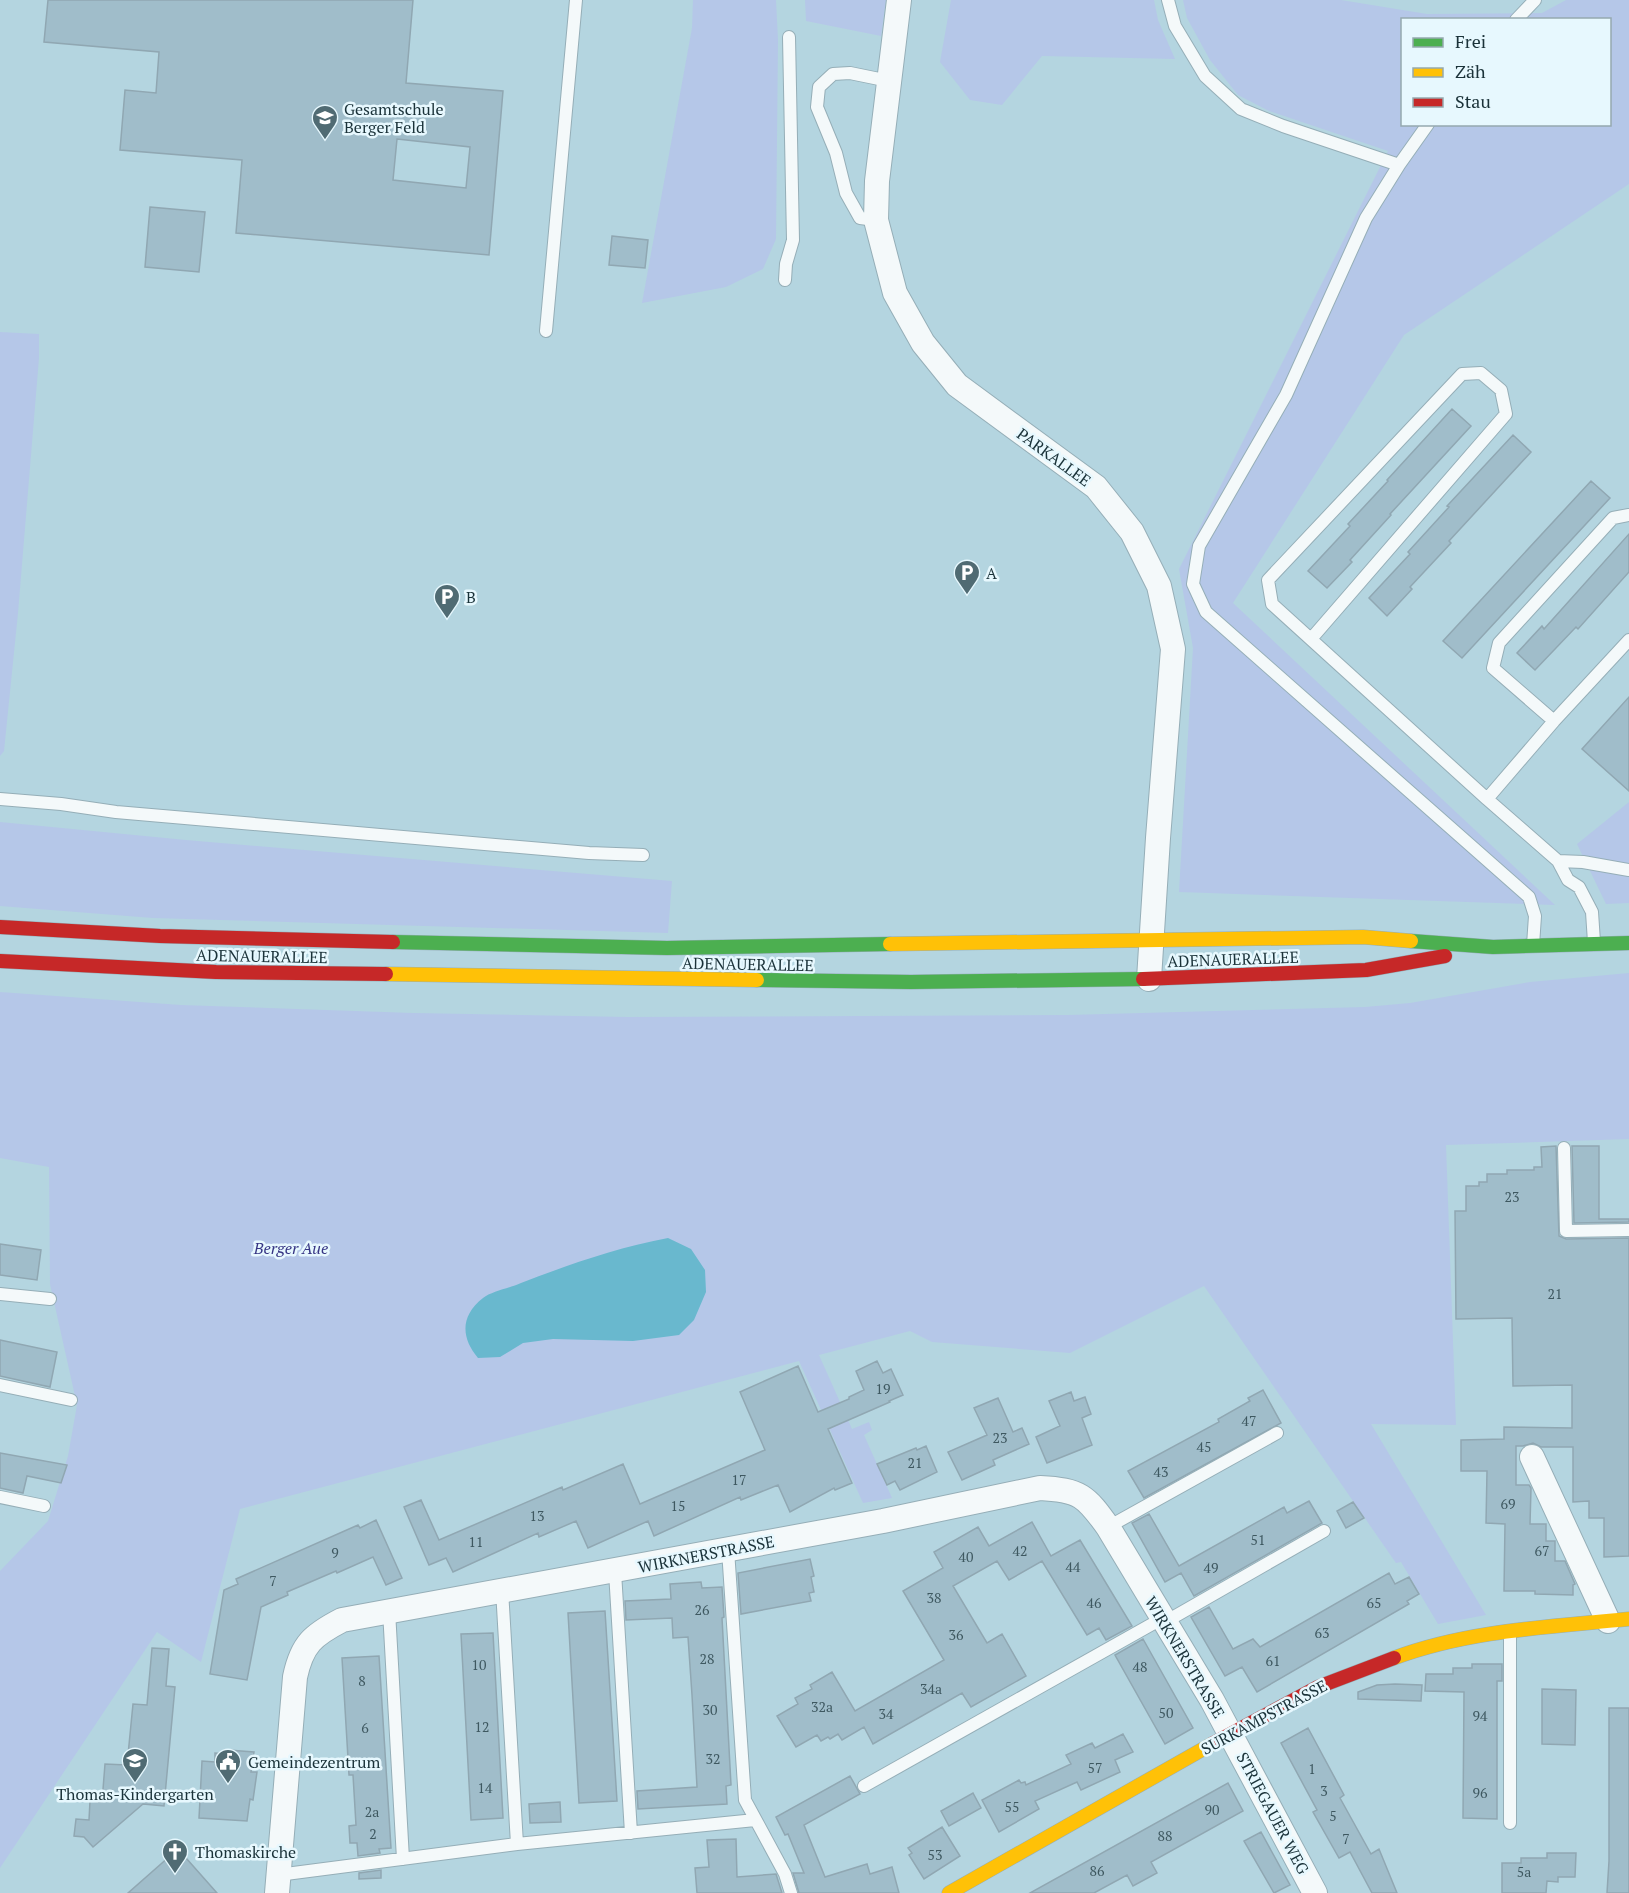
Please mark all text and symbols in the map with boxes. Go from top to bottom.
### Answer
legend [1401,18,1611,126]
text: Frei [1455,29,1486,53]
text: Zäh [1455,59,1486,83]
text: Stau [1455,89,1491,113]
place label: Gesamtschule Berger Feld [344,98,444,138]
school or university icon: Gesamtschule Berger Feld [310,103,340,141]
street label: PARKALLEE [1013,423,1095,491]
parking icon: A [952,558,982,596]
place label: A [986,562,997,584]
parking icon: B [432,582,462,620]
place label: B [466,586,476,608]
street label: ADENAUERALLEE [196,944,328,968]
street label: ADENAUERALLEE [1167,946,1299,972]
street label: ADENAUERALLEE [682,952,814,976]
house number: 23 [1505,1187,1519,1206]
park label: Berger Aue [253,1237,328,1259]
house number: 21 [1548,1284,1562,1303]
house number: 19 [876,1379,890,1398]
house number: 47 [1242,1411,1256,1430]
house number: 23 [993,1428,1007,1447]
house number: 45 [1197,1437,1211,1456]
house number: 21 [908,1453,922,1472]
house number: 43 [1154,1462,1168,1481]
house number: 17 [732,1470,746,1489]
house number: 69 [1501,1494,1515,1513]
house number: 15 [671,1496,685,1515]
house number: 13 [530,1506,544,1525]
street label: WIRKNERSTRASSE [636,1530,776,1578]
house number: 51 [1251,1530,1265,1549]
house number: 11 [469,1532,483,1551]
house number: 42 [1013,1541,1027,1560]
house number: 67 [1535,1541,1549,1560]
house number: 9 [331,1543,339,1562]
house number: 40 [959,1547,973,1566]
house number: 44 [1066,1557,1081,1576]
house number: 49 [1204,1558,1218,1577]
house number: 7 [269,1571,277,1590]
house number: 38 [927,1588,941,1607]
street label: WIRKNERSTRASSE [1140,1592,1230,1722]
house number: 46 [1087,1593,1102,1612]
house number: 65 [1367,1593,1381,1612]
house number: 26 [695,1600,710,1619]
house number: 63 [1315,1623,1329,1642]
house number: 36 [949,1625,964,1644]
house number: 28 [700,1649,714,1668]
house number: 61 [1266,1651,1280,1670]
house number: 10 [472,1655,486,1674]
house number: 48 [1133,1657,1147,1676]
house number: 8 [358,1671,366,1690]
street label: SURKAMPSTRASSE [1197,1674,1331,1760]
house number: 34a [920,1679,942,1698]
house number: 32a [811,1697,833,1716]
house number: 30 [703,1700,717,1719]
house number: 50 [1159,1703,1173,1722]
house number: 34 [879,1704,894,1723]
house number: 94 [1473,1706,1488,1725]
house number: 12 [475,1717,489,1736]
house number: 6 [361,1718,369,1737]
school or university icon: Thomas-Kindergarten [120,1746,150,1784]
public building icon: Gemeindezentrum [213,1747,243,1785]
street label: STRIEGAUER WEG [1232,1748,1314,1878]
house number: 32 [706,1749,720,1768]
place label: Gemeindezentrum [248,1751,380,1773]
house number: 57 [1088,1758,1102,1777]
house number: 1 [1308,1759,1316,1778]
house number: 14 [478,1778,493,1797]
house number: 3 [1320,1781,1328,1800]
place label: Thomas-Kindergarten [56,1783,214,1805]
house number: 96 [1473,1783,1488,1802]
house number: 55 [1005,1797,1019,1816]
house number: 90 [1205,1800,1219,1819]
house number: 2a [365,1802,379,1821]
house number: 5 [1329,1806,1337,1825]
house number: 2 [369,1824,377,1843]
house number: 88 [1158,1826,1172,1845]
house number: 7 [1342,1829,1350,1848]
church icon: Thomaskirche [160,1837,190,1875]
place label: Thomaskirche [195,1841,296,1863]
house number: 53 [928,1845,942,1864]
house number: 86 [1090,1861,1105,1880]
house number: 5a [1517,1862,1531,1881]

